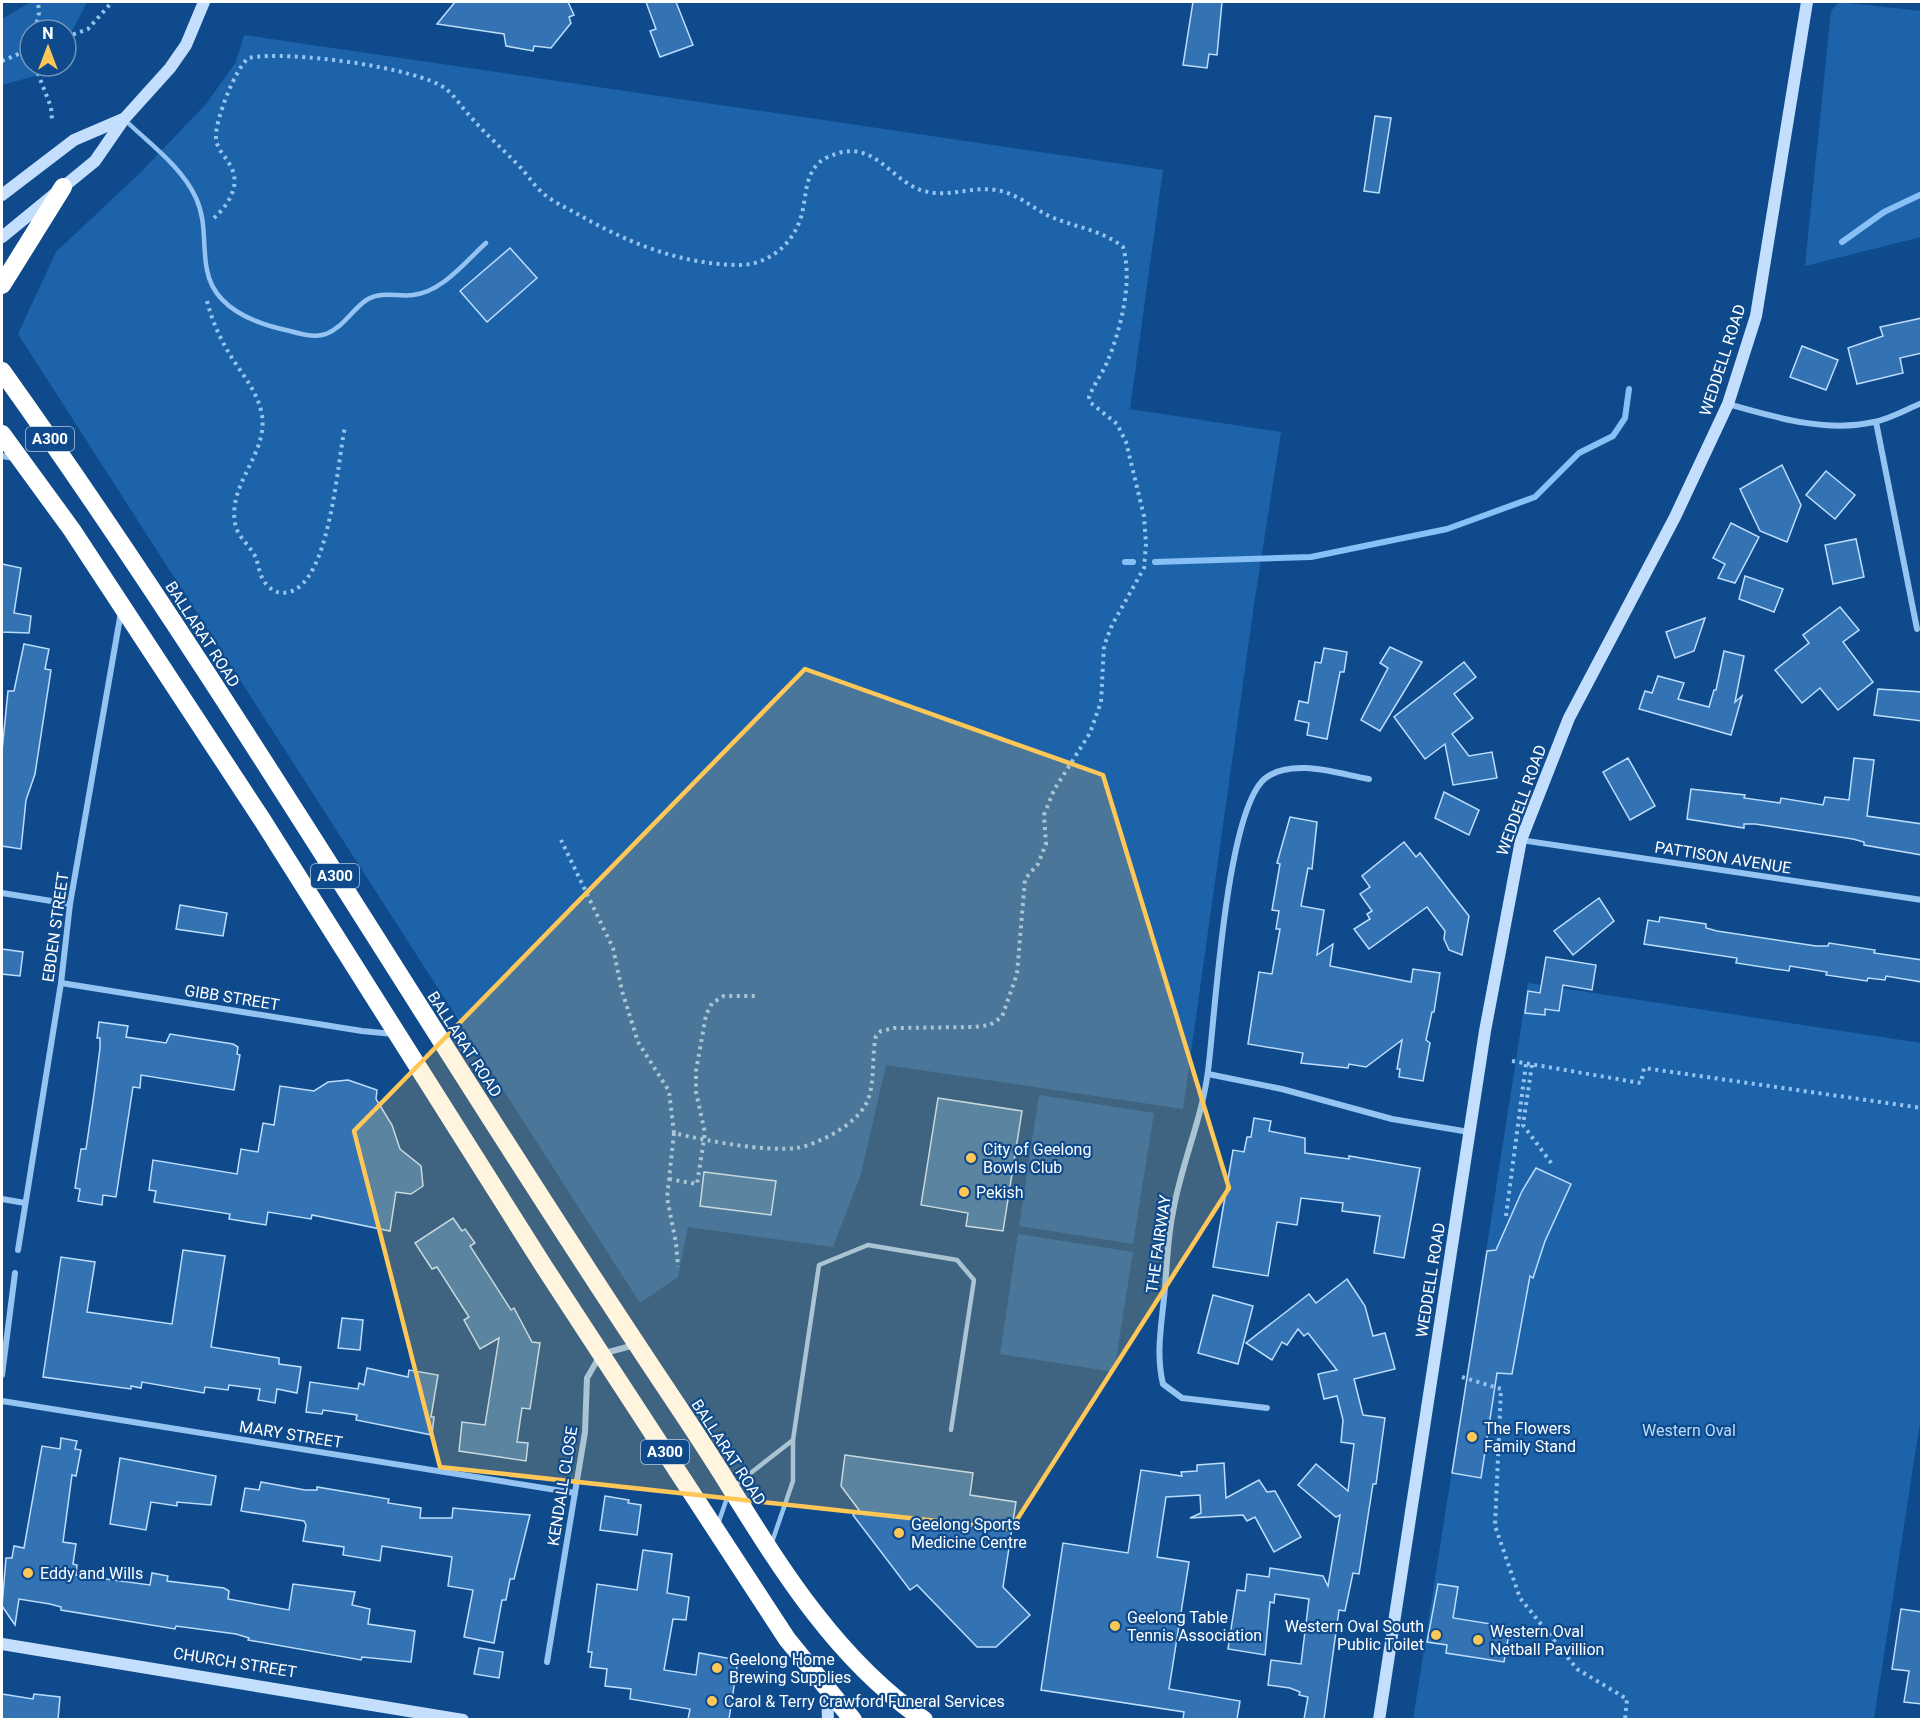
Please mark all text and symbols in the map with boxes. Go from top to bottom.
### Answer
north arrow [18,18,78,78]
text: N [42,24,54,43]
street label: WEDDELL ROAD [1695,302,1749,418]
road number: A300 [26,427,74,451]
street label: BALLARAT ROAD [161,578,244,691]
street label: WEDDELL ROAD [1493,742,1550,858]
street label: PATTISON AVENUE [1653,837,1792,878]
road number: A300 [311,864,359,888]
street label: EBDEN STREET [38,870,73,983]
street label: GIBB STREET [183,981,281,1014]
street label: BALLARAT ROAD [423,988,506,1101]
place label: City of Geelong Bowls Club [983,1140,1091,1177]
marker: City of Geelong Bowls Club [964,1151,978,1165]
place label: Pekish [976,1183,1024,1202]
marker: Pekish [957,1185,971,1199]
street label: THE FAIRWAY [1142,1193,1175,1295]
street label: WEDDELL ROAD [1412,1221,1449,1339]
street label: BALLARAT ROAD [687,1396,770,1509]
street label: MARY STREET [238,1417,344,1452]
place label: The Flowers Family Stand [1484,1419,1576,1456]
park label: Western Oval [1642,1421,1736,1440]
street label: KENDALL CLOSE [544,1425,581,1547]
marker: The Flowers Family Stand [1465,1430,1479,1444]
road number: A300 [641,1440,689,1464]
place label: Geelong Sports Medicine Centre [911,1515,1027,1552]
marker: Geelong Sports Medicine Centre [892,1526,906,1540]
place label: Eddy and Wills [40,1564,143,1583]
marker: Eddy and Wills [21,1566,35,1580]
place label: Geelong Table Tennis Association [1127,1608,1262,1645]
place label: Western Oval South Public Toilet [1285,1617,1424,1654]
marker: Geelong Table Tennis Association [1108,1619,1122,1633]
place label: Western Oval Netball Pavillion [1490,1622,1604,1659]
marker: Western Oval South Public Toilet [1429,1628,1443,1642]
marker: Western Oval Netball Pavillion [1471,1633,1485,1647]
street label: CHURCH STREET [172,1643,298,1682]
place label: Geelong Home Brewing Supplies [729,1650,851,1687]
marker: Geelong Home Brewing Supplies [710,1661,724,1675]
place label: Carol & Terry Crawford Funeral Services [724,1692,1005,1711]
marker: Carol & Terry Crawford Funeral Services [705,1694,719,1708]

